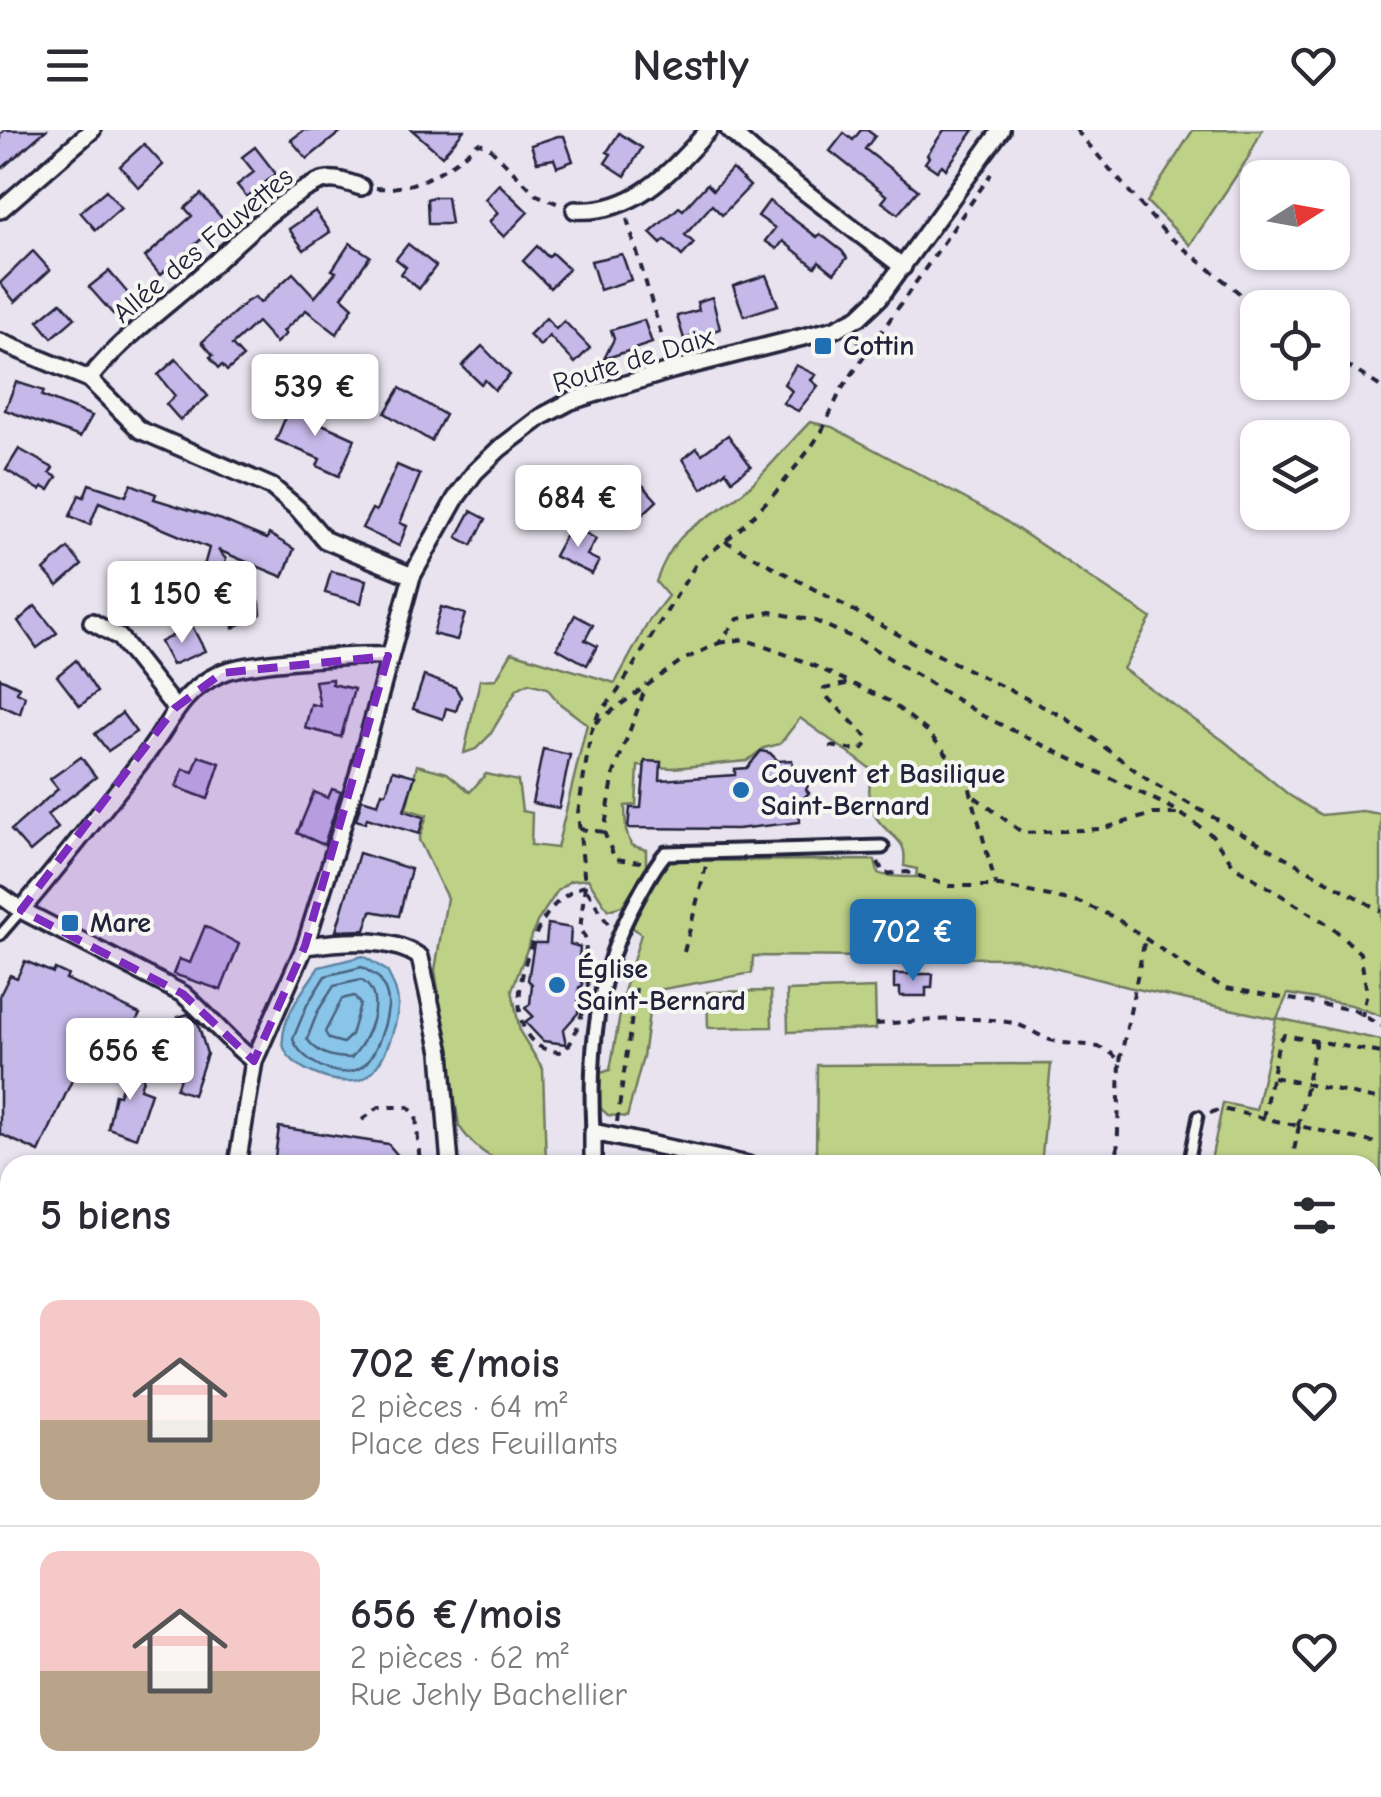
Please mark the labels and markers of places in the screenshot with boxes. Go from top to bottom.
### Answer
place label: Cottin [843,330,915,362]
marker: Cottin [812,335,834,357]
pin: 539 € [245,354,385,439]
pin: 684 € [508,465,648,550]
pin: 1 150 € [90,561,274,646]
place label: Couvent et Basilique Saint-Bernard [761,758,1005,822]
marker: Couvent et Basilique Saint-Bernard [730,779,752,801]
pin: 702 € [843,899,983,984]
place label: Mare [90,907,151,939]
marker: Mare [59,912,81,934]
place label: Église Saint-Bernard [577,952,746,1017]
marker: Église Saint-Bernard [546,974,568,996]
pin: 656 € [60,1018,200,1103]

